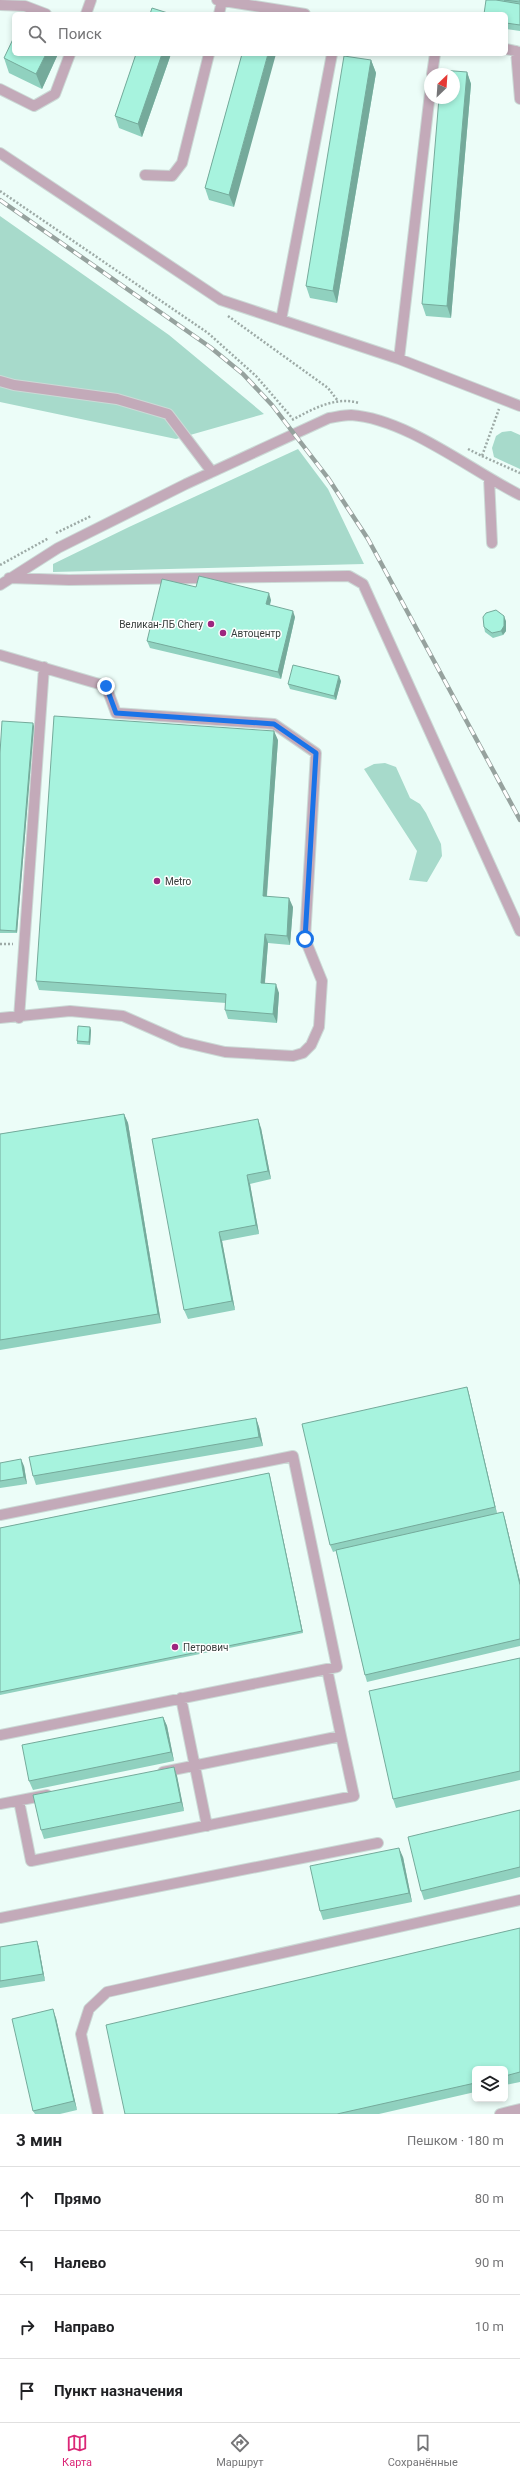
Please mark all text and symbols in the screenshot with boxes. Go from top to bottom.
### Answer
search box [12,12,508,56]
icon: search [26,23,48,45]
text: Поиск [58,25,102,43]
north arrow [424,68,460,104]
place label: Великан-ЛБ Chery [119,619,203,630]
marker: Великан-ЛБ Chery [206,619,216,629]
marker: Автоцентр [218,628,228,638]
place label: Автоцентр [231,628,281,639]
route end [97,677,115,695]
marker: Metro [152,876,162,886]
place label: Metro [165,876,192,887]
route start [296,930,314,948]
marker: Петрович [170,1642,180,1652]
place label: Петрович [183,1642,228,1653]
map controls [472,2066,508,2102]
button: layers [472,2066,508,2102]
text: 3 мин [16,2130,62,2150]
text: Пешком · 180 m [407,2133,504,2148]
icon: ahead [16,2188,38,2210]
text: Прямо [54,2190,101,2208]
text: 80 m [475,2191,504,2206]
icon: left [16,2252,38,2274]
text: Налево [54,2254,106,2272]
text: 90 m [475,2255,504,2270]
icon: right [16,2316,38,2338]
text: Направо [54,2318,115,2336]
text: 10 m [475,2319,504,2334]
icon: arrive [16,2380,38,2402]
text: Пункт назначения [54,2382,183,2400]
tab: Карта [62,2432,92,2469]
tab: Маршрут [216,2432,264,2469]
tab: Сохранённые [388,2432,458,2469]

